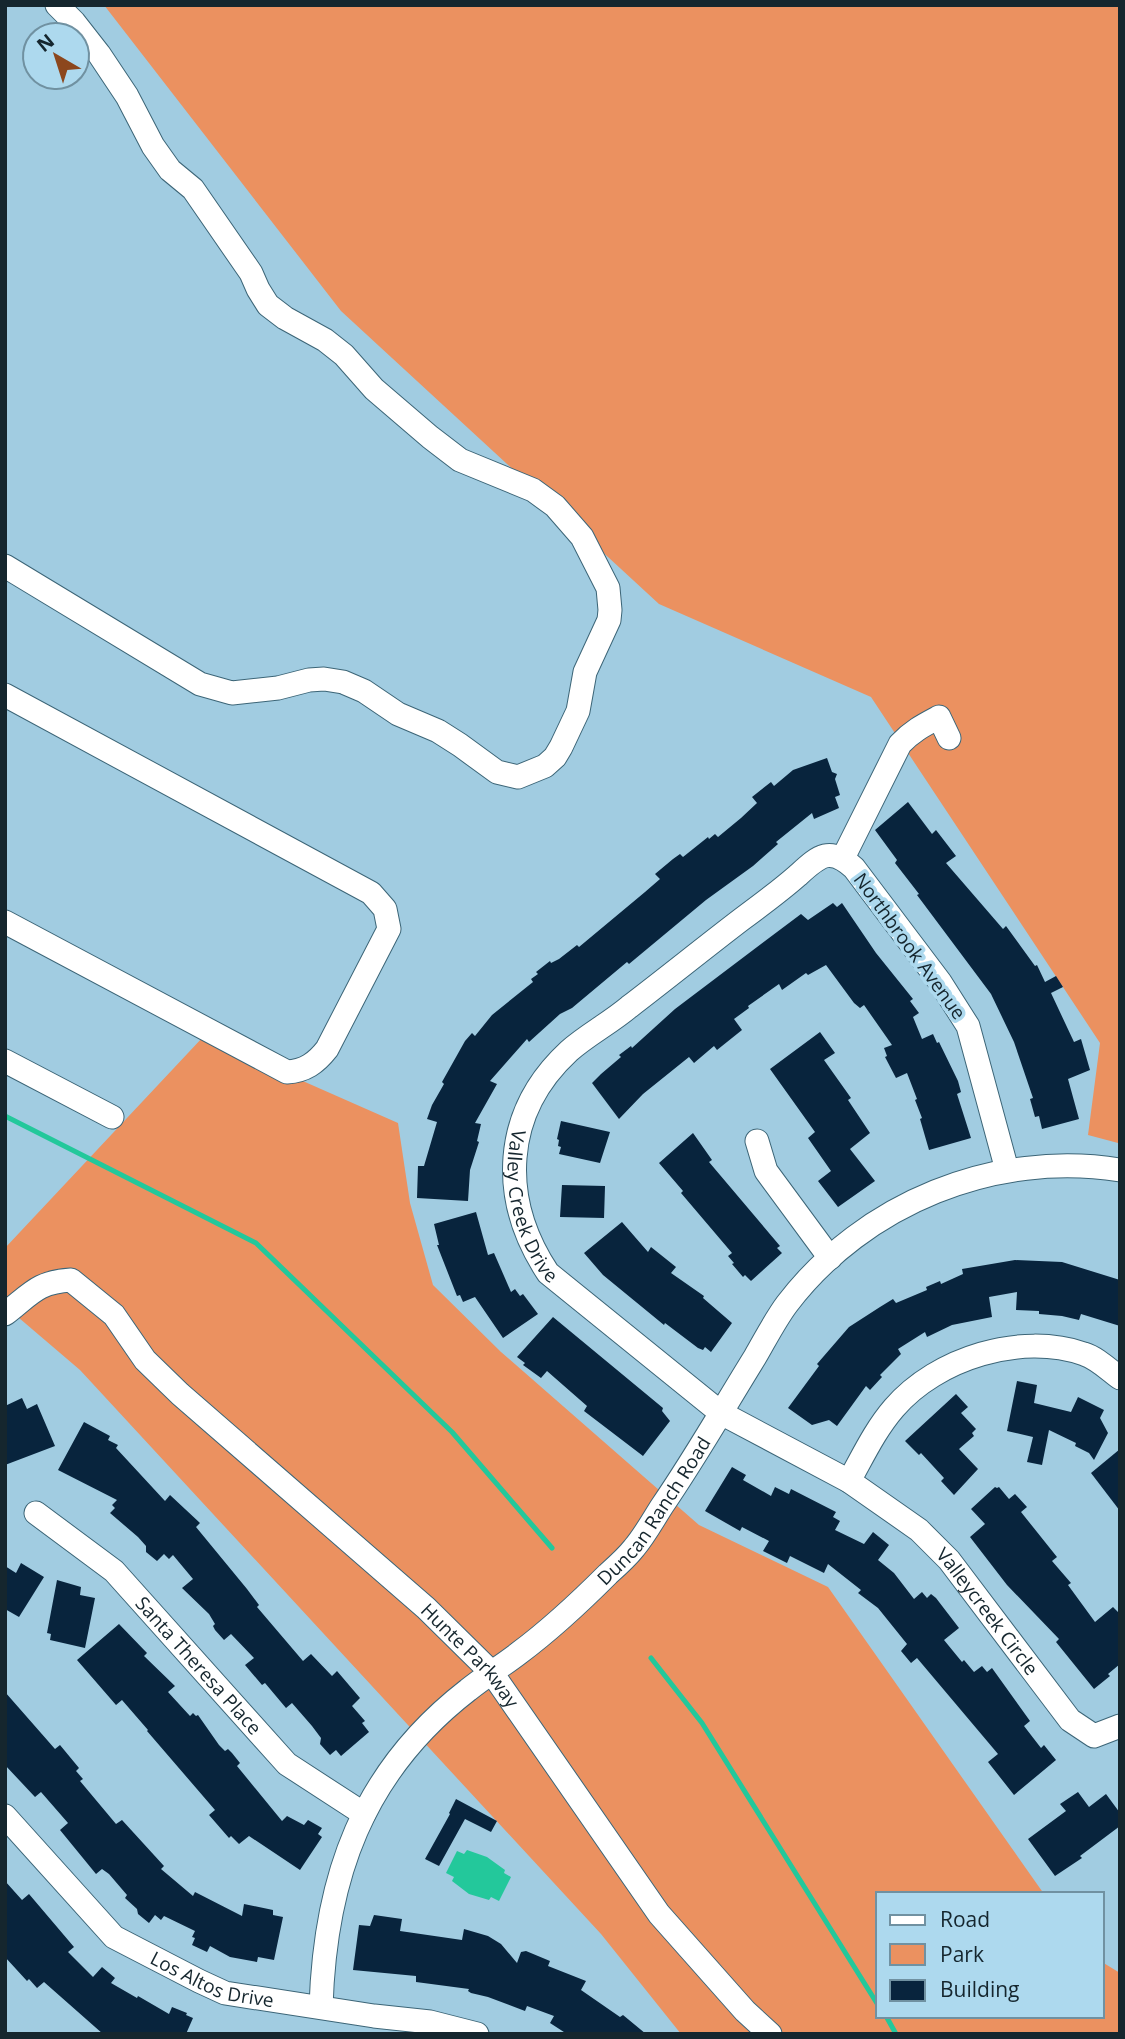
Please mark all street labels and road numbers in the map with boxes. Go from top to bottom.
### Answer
street label: Northbrook Avenue [848,867,972,1025]
street label: Valley Creek Drive [501,1127,563,1289]
street label: Duncan Ranch Road [591,1432,717,1591]
street label: Valleycreek Circle [931,1542,1044,1680]
street label: Santa Theresa Place [130,1591,267,1740]
street label: Hunte Parkway [415,1597,525,1713]
street label: Los Altos Drive [146,1945,276,2013]

